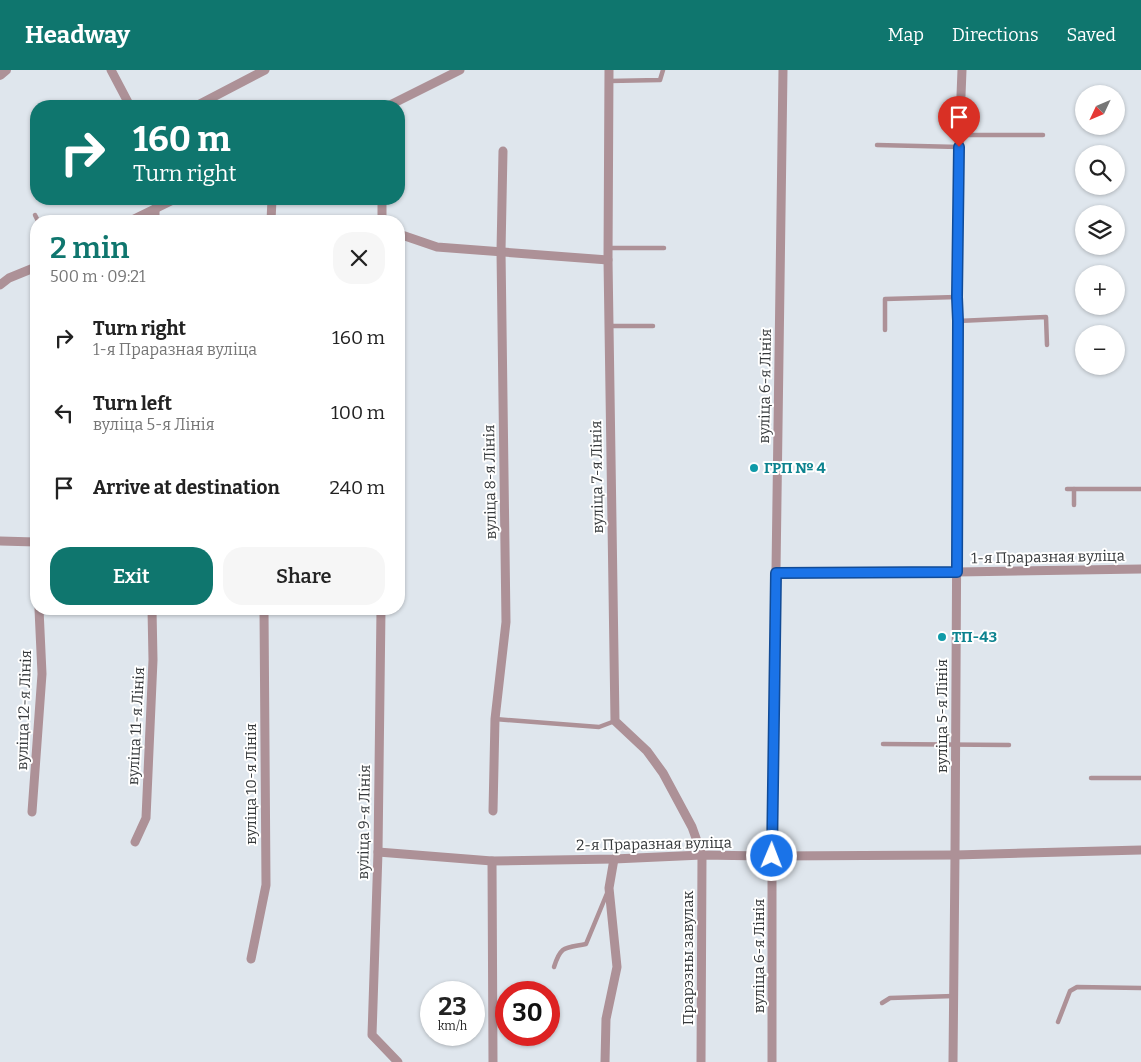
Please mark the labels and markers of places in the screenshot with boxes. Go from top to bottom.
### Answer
pin [938,96,980,147]
place label: ГРП № 4 [764,459,826,477]
marker: ГРП № 4 [748,462,760,474]
place label: ТП-43 [952,628,997,646]
marker: ТП-43 [936,631,948,643]

